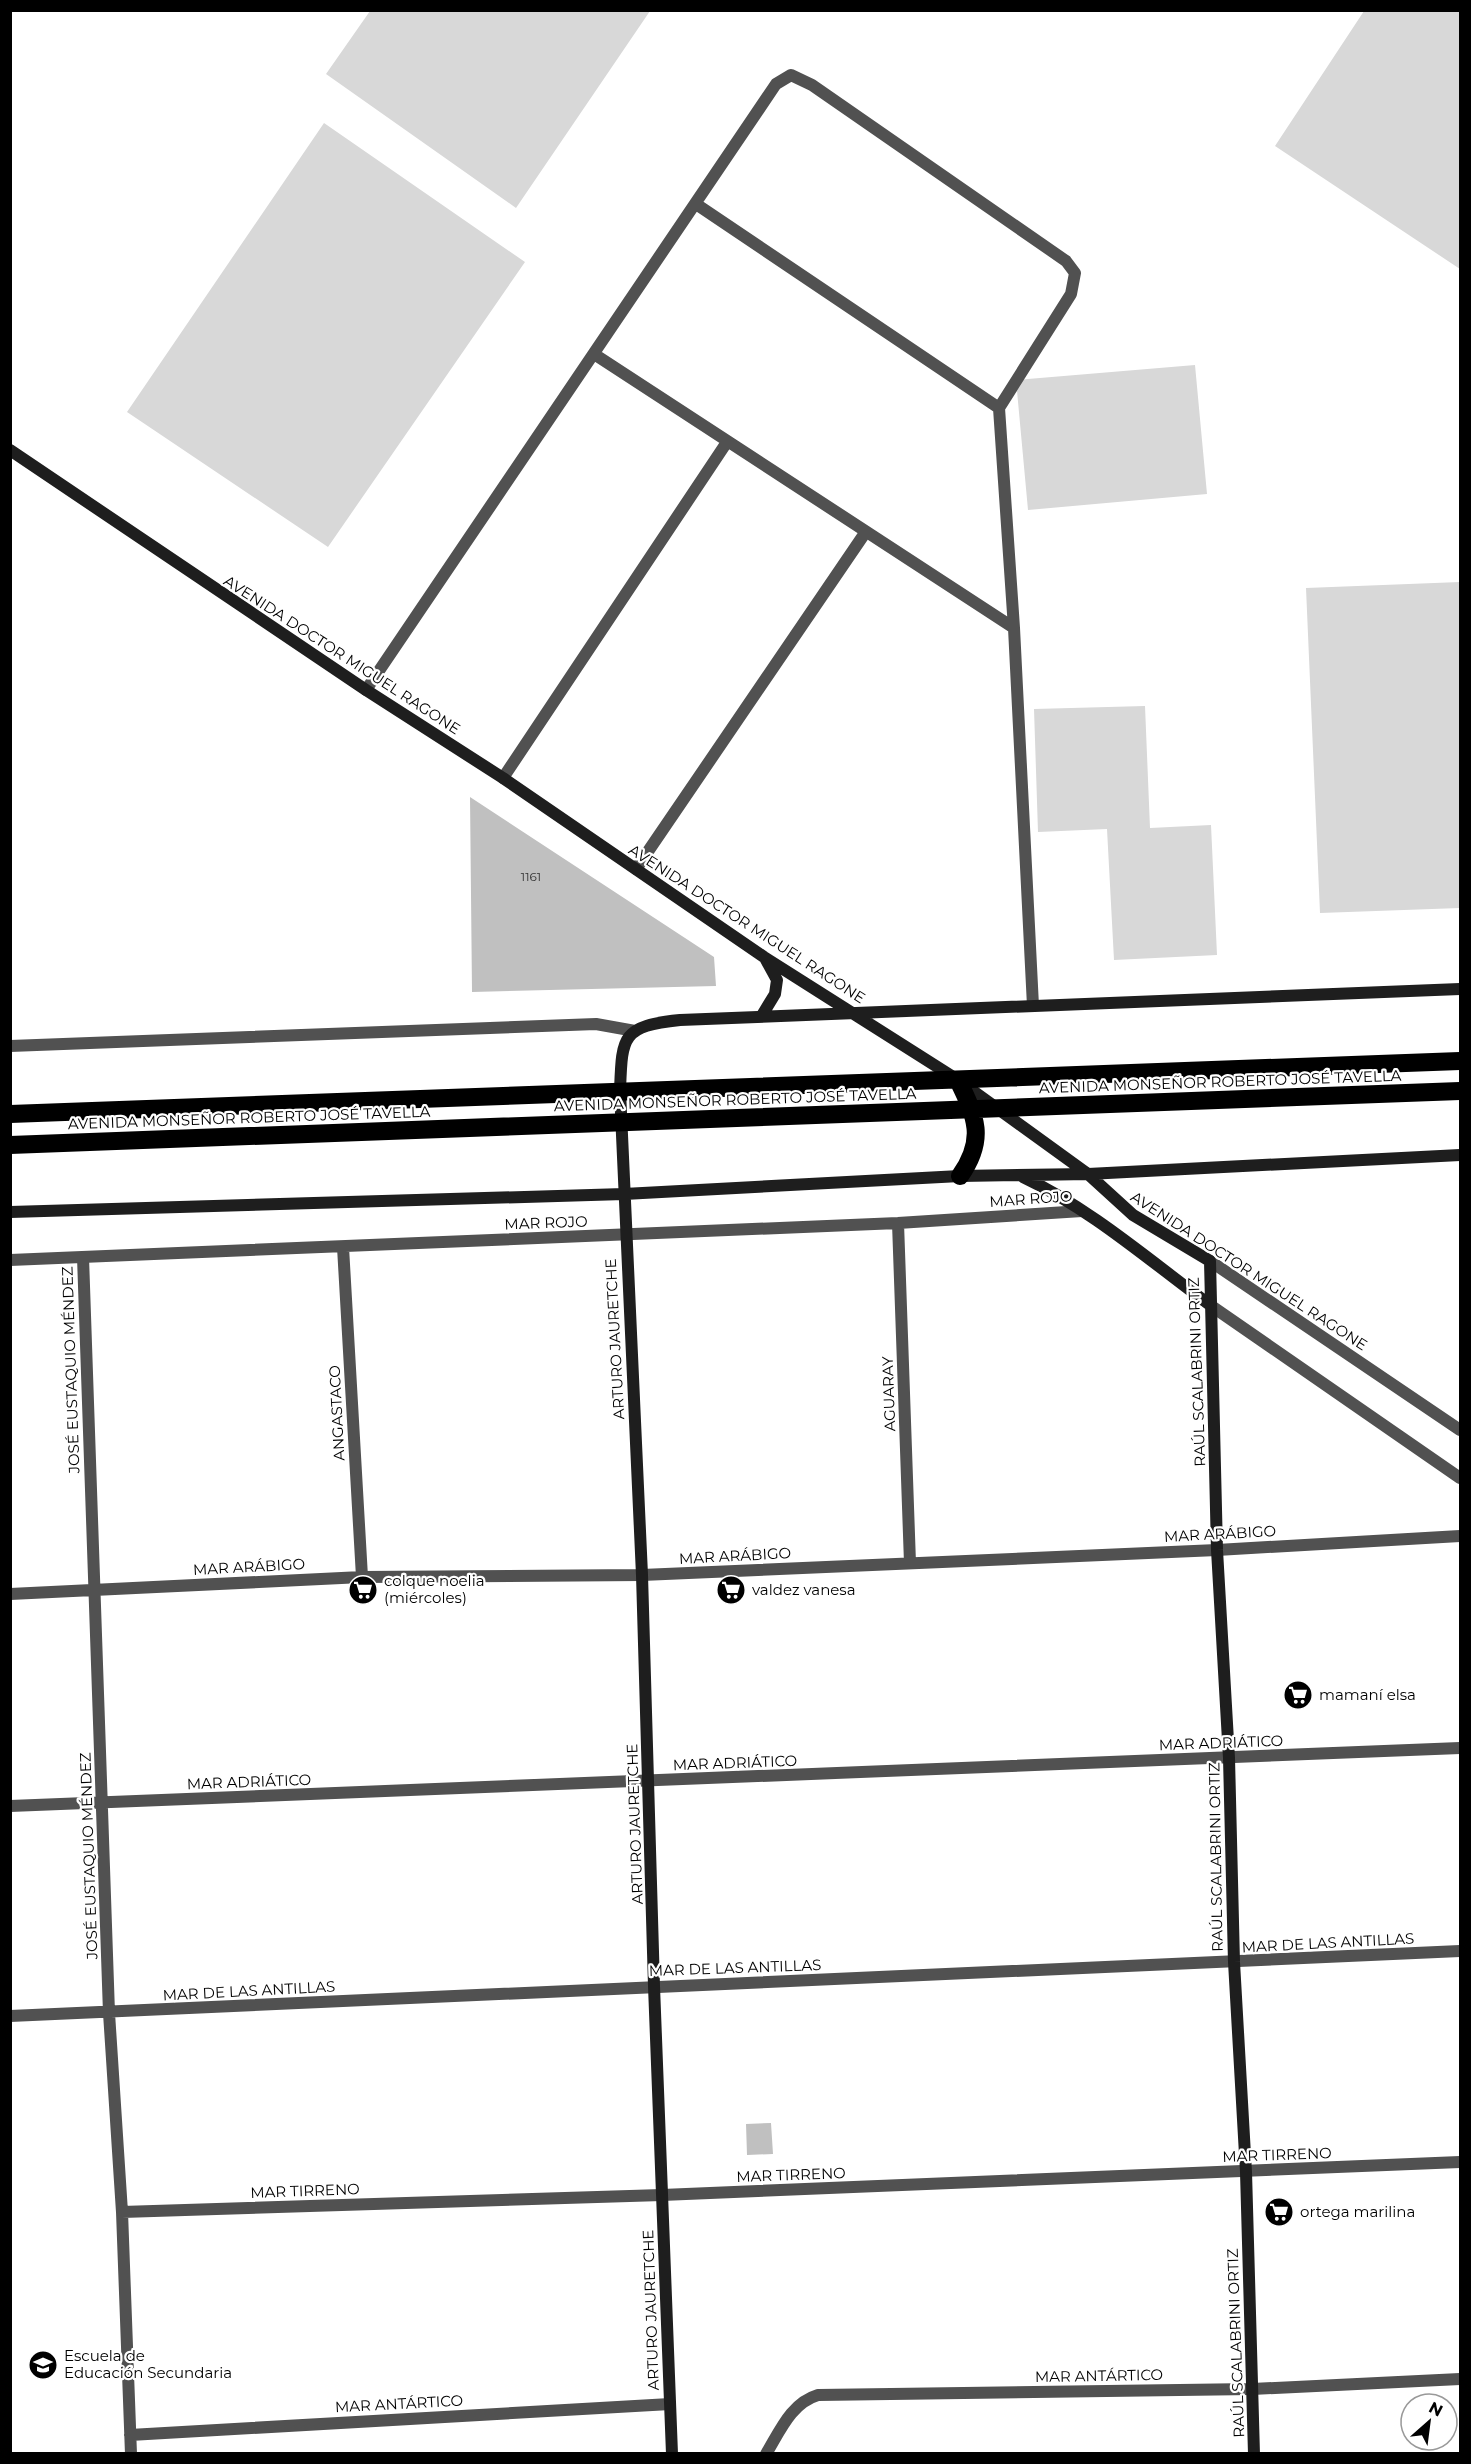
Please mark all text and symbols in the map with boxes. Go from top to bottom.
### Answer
street label: AVENIDA DOCTOR MIGUEL RAGONE [220,571,464,738]
street label: AVENIDA DOCTOR MIGUEL RAGONE [625,840,869,1007]
house number: 1161 [521,869,541,884]
street label: AVENIDA MONSEÑOR ROBERTO JOSÉ TAVELLA [1038,1066,1402,1097]
street label: AVENIDA MONSEÑOR ROBERTO JOSÉ TAVELLA [553,1084,917,1115]
street label: AVENIDA MONSEÑOR ROBERTO JOSÉ TAVELLA [67,1102,431,1133]
street label: MAR ROJO [989,1186,1073,1211]
street label: AVENIDA DOCTOR MIGUEL RAGONE [1127,1187,1371,1354]
street label: MAR ROJO [504,1212,588,1233]
street label: ARTURO JAURETCHE [601,1258,628,1420]
street label: JOSÉ EUSTAQUIO MÉNDEZ [57,1266,84,1475]
street label: RAÚL SCALABRINI ORTIZ [1184,1277,1209,1467]
street label: AGUARAY [878,1356,899,1432]
street label: ANGASTACO [325,1365,348,1461]
street label: MAR ARÁBIGO [1163,1521,1277,1546]
street label: MAR ARÁBIGO [678,1543,792,1568]
street label: MAR ARÁBIGO [192,1554,306,1579]
place label: colque noelia (miércoles) [384,1571,485,1607]
supermarket icon: colque noelia (miércoles) [347,1574,379,1606]
supermarket icon: valdez vanesa [715,1574,747,1606]
place label: valdez vanesa [752,1580,856,1599]
supermarket icon: mamaní elsa [1282,1679,1314,1711]
place label: mamaní elsa [1319,1685,1416,1704]
street label: MAR ADRIÁTICO [1158,1731,1284,1754]
street label: ARTURO JAURETCHE [622,1743,647,1905]
street label: MAR ADRIÁTICO [672,1751,798,1774]
street label: JOSÉ EUSTAQUIO MÉNDEZ [75,1752,102,1961]
street label: RAÚL SCALABRINI ORTIZ [1204,1762,1227,1952]
street label: MAR ADRIÁTICO [186,1770,312,1793]
street label: MAR DE LAS ANTILLAS [1241,1928,1415,1957]
street label: MAR DE LAS ANTILLAS [648,1955,822,1980]
street label: MAR DE LAS ANTILLAS [162,1976,336,2005]
street label: MAR TIRRENO [1222,2143,1332,2166]
street label: MAR TIRRENO [736,2163,846,2186]
street label: MAR TIRRENO [250,2179,360,2202]
supermarket icon: ortega marilina [1263,2196,1295,2228]
place label: ortega marilina [1300,2202,1415,2221]
street label: ARTURO JAURETCHE [638,2229,663,2391]
street label: RAÚL SCALABRINI ORTIZ [1223,2248,1248,2438]
place label: Escuela de Educación Secundaria [64,2346,232,2382]
school or university icon: Escuela de Educación Secundaria [27,2349,59,2381]
street label: MAR ANTÁRTICO [1035,2365,1163,2386]
street label: MAR ANTÁRTICO [334,2391,463,2416]
north arrow [1399,2392,1459,2452]
text: N [1426,2398,1446,2421]

